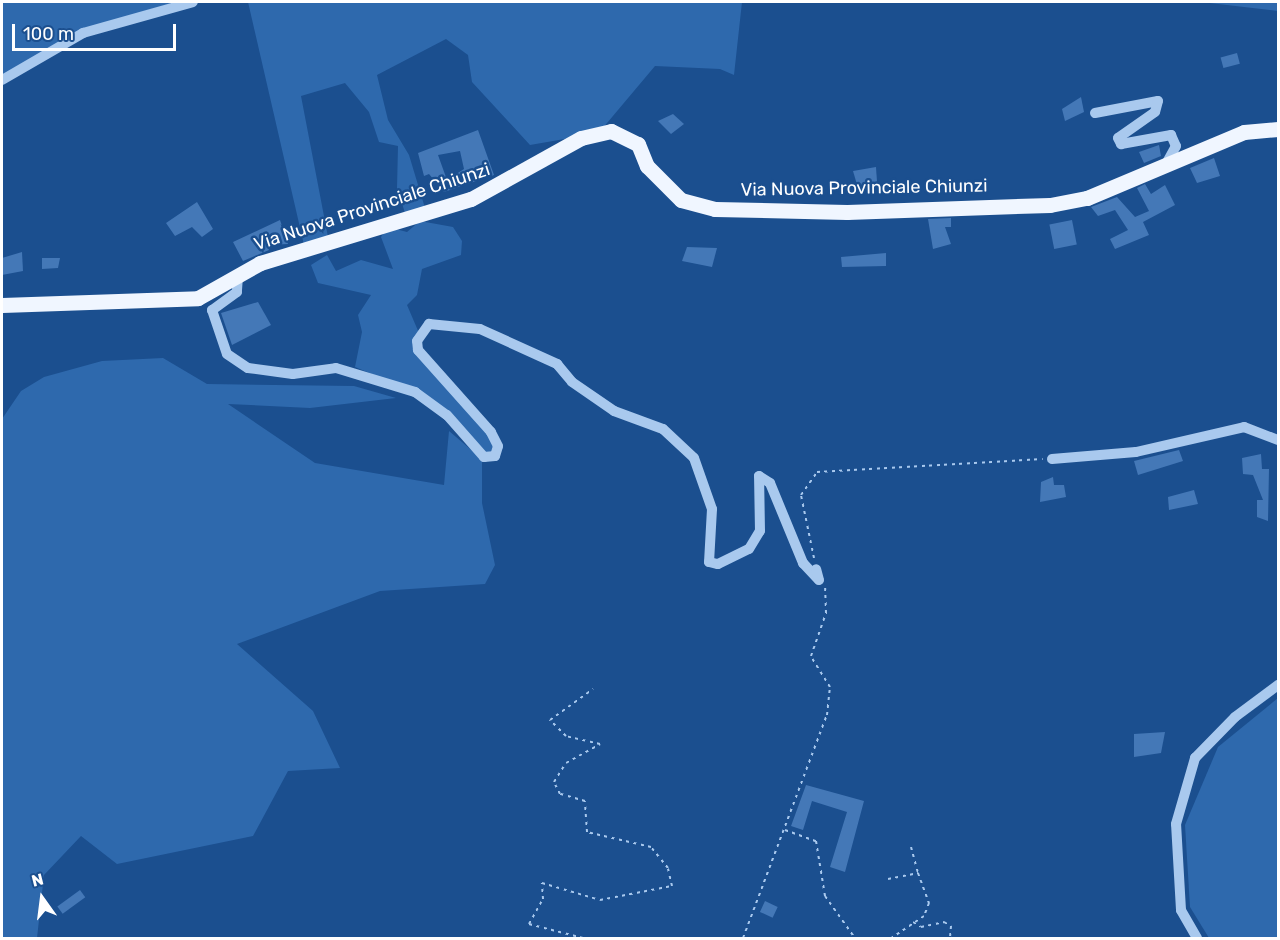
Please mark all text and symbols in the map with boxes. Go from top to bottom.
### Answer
scale bar [15,12,178,50]
text: 100 m [23,23,74,45]
street label: Via Nuova Provinciale Chiunzi [251,159,493,255]
street label: Via Nuova Provinciale Chiunzi [740,175,988,201]
north arrow [12,868,72,928]
text: N [30,869,45,891]

